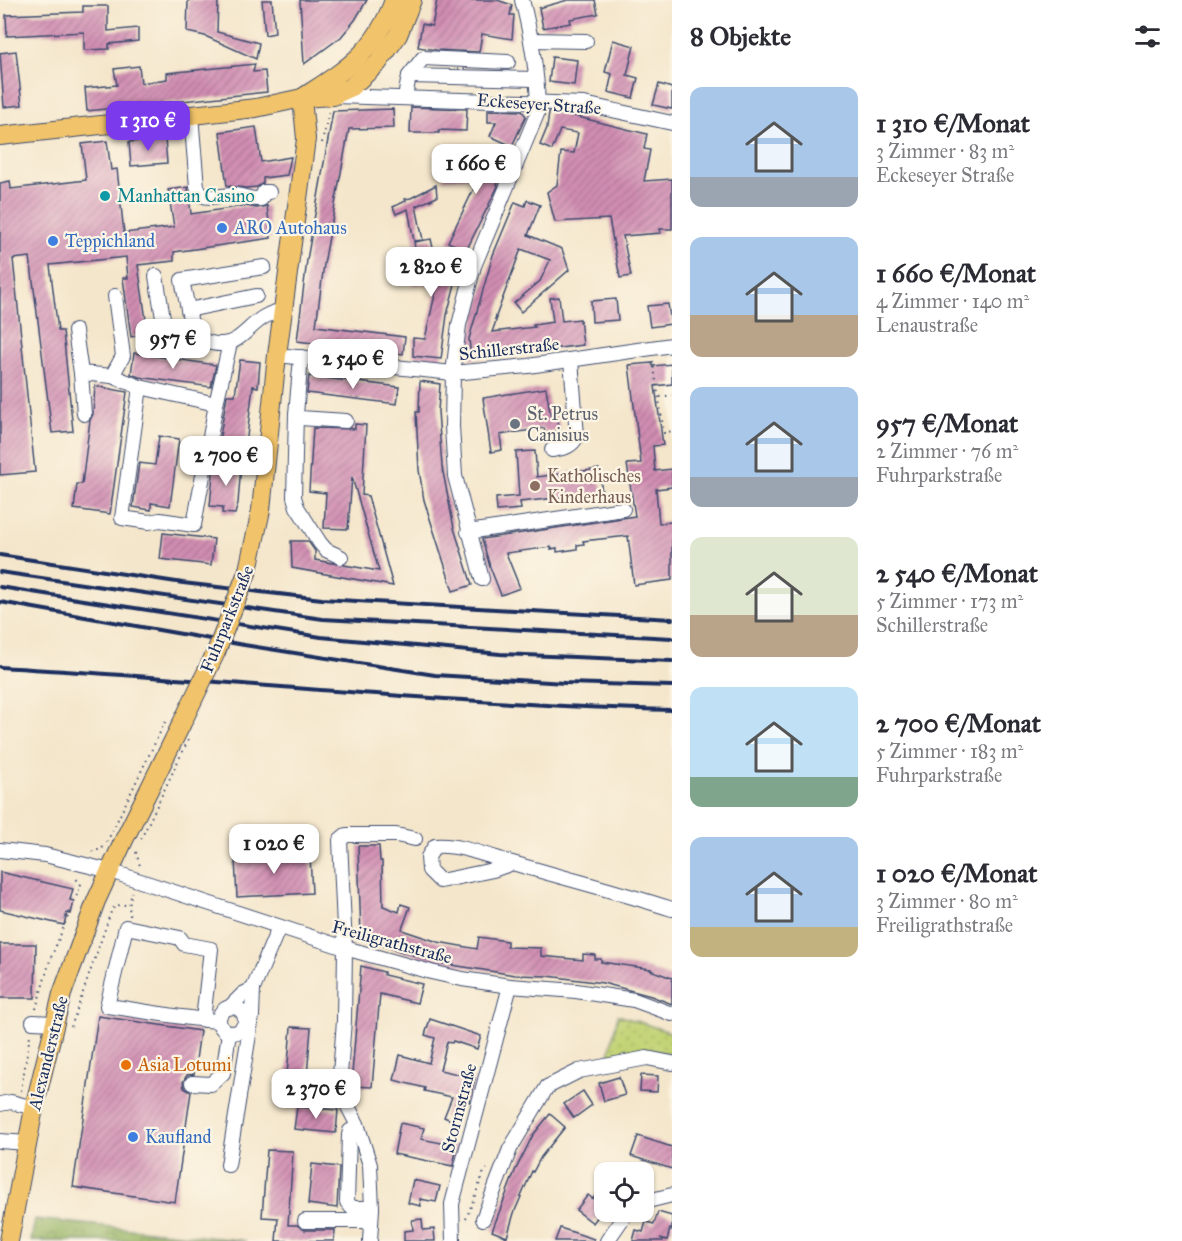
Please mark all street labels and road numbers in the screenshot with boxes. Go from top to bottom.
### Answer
street label: Eckeseyer Straße [476,89,602,119]
street label: Schillerstraße [458,333,560,365]
street label: Fuhrparkstraße [196,562,258,676]
street label: Freiligrathstraße [329,915,454,970]
street label: Alexanderstraße [23,994,73,1113]
street label: Stormstraße [436,1061,482,1155]

